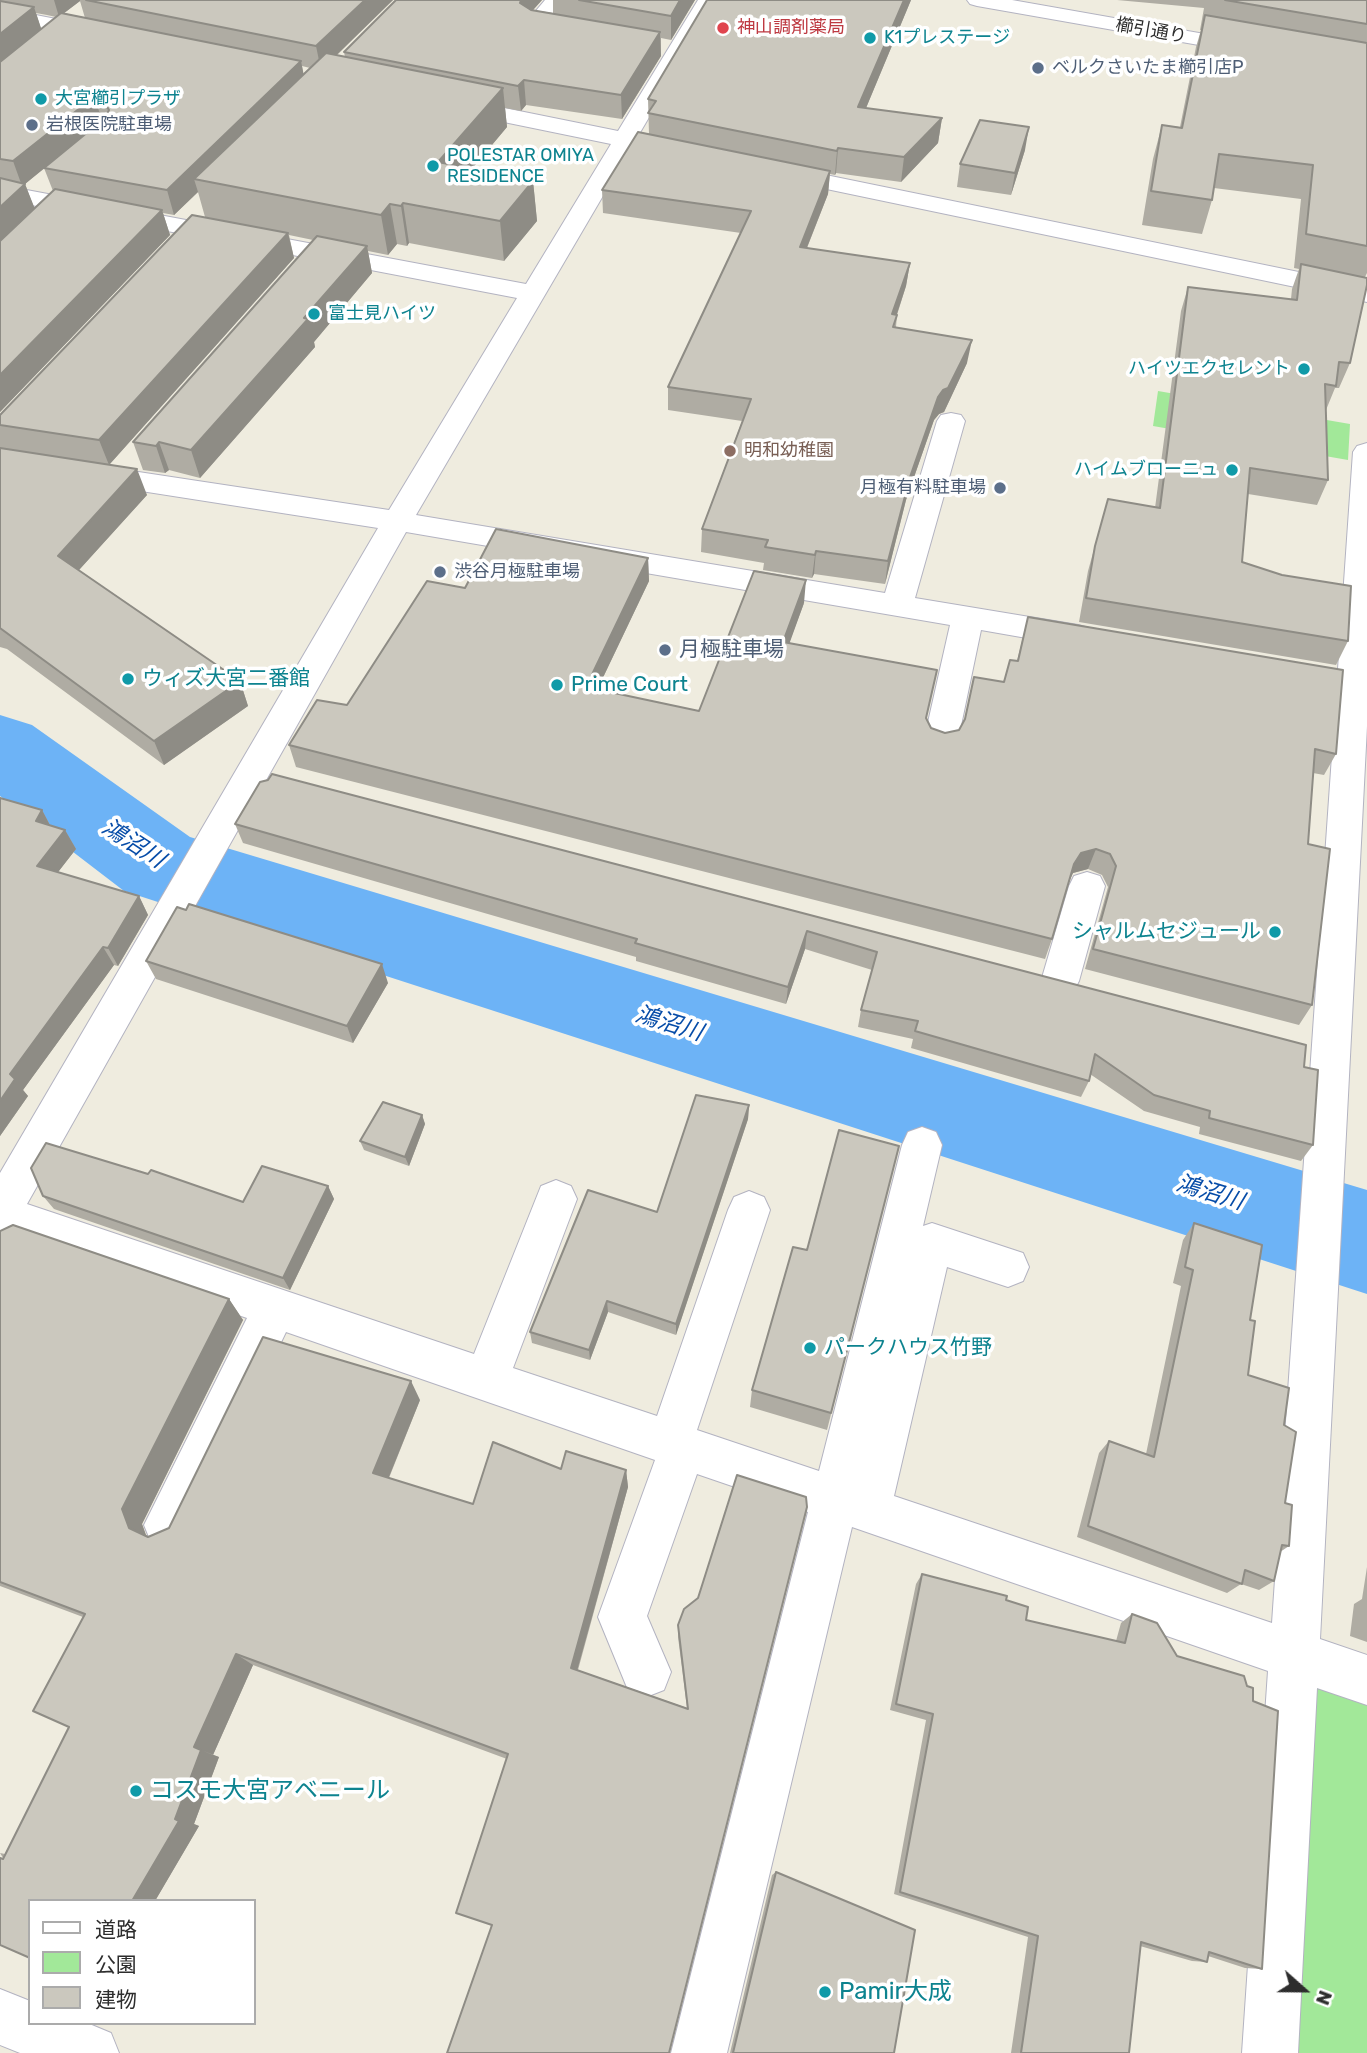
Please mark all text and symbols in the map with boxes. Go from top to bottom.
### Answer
street label: 櫛引通り [1114,14,1188,48]
place label: 神山調剤薬局 [737,17,845,39]
marker: 神山調剤薬局 [715,20,731,36]
place label: K1プレステージ [884,27,1010,49]
marker: K1プレステージ [862,30,878,46]
place label: ベルクさいたま櫛引店P [1052,57,1244,79]
marker: ベルクさいたま櫛引店P [1030,60,1046,76]
place label: 大宮櫛引プラザ [55,88,181,110]
marker: 大宮櫛引プラザ [33,91,49,107]
place label: 岩根医院駐車場 [46,114,172,136]
marker: 岩根医院駐車場 [24,117,40,133]
place label: POLESTAR OMIYA RESIDENCE [447,145,594,188]
marker: POLESTAR OMIYA RESIDENCE [425,158,441,174]
place label: 富士見ハイツ [328,303,436,325]
marker: 富士見ハイツ [306,306,322,322]
place label: ハイツエクセレント [1128,358,1290,380]
marker: ハイツエクセレント [1296,361,1312,377]
place label: 明和幼稚園 [744,440,834,462]
marker: 明和幼稚園 [722,443,738,459]
place label: ハイムブローニュ [1074,459,1218,481]
marker: ハイムブローニュ [1224,462,1240,478]
place label: 月極有料駐車場 [860,477,986,499]
marker: 月極有料駐車場 [992,480,1008,496]
place label: 渋谷月極駐車場 [454,561,580,583]
marker: 渋谷月極駐車場 [432,564,448,580]
place label: 月極駐車場 [679,637,784,663]
marker: 月極駐車場 [657,642,673,658]
place label: ウィズ大宮二番館 [142,666,310,692]
marker: ウィズ大宮二番館 [120,671,136,687]
place label: Prime Court [571,672,688,698]
marker: Prime Court [549,677,565,693]
water label: 鴻沼川 [97,814,169,874]
place label: シャルムセジュール [1072,919,1261,945]
marker: シャルムセジュール [1267,924,1283,940]
water label: 鴻沼川 [632,1001,706,1047]
water label: 鴻沼川 [1173,1170,1247,1216]
place label: パークハウス竹野 [824,1335,992,1361]
marker: パークハウス竹野 [802,1340,818,1356]
place label: コスモ大宮アベニール [150,1777,390,1805]
marker: コスモ大宮アベニール [128,1783,144,1799]
legend [28,1899,256,2025]
text: 道路 [95,1917,137,1942]
text: 公園 [95,1952,137,1977]
north arrow [1269,1955,1339,2025]
place label: Pamir大成 [839,1978,952,2006]
marker: Pamir大成 [817,1984,833,2000]
text: 建物 [95,1987,137,2012]
text: N [1311,1987,1337,2008]

